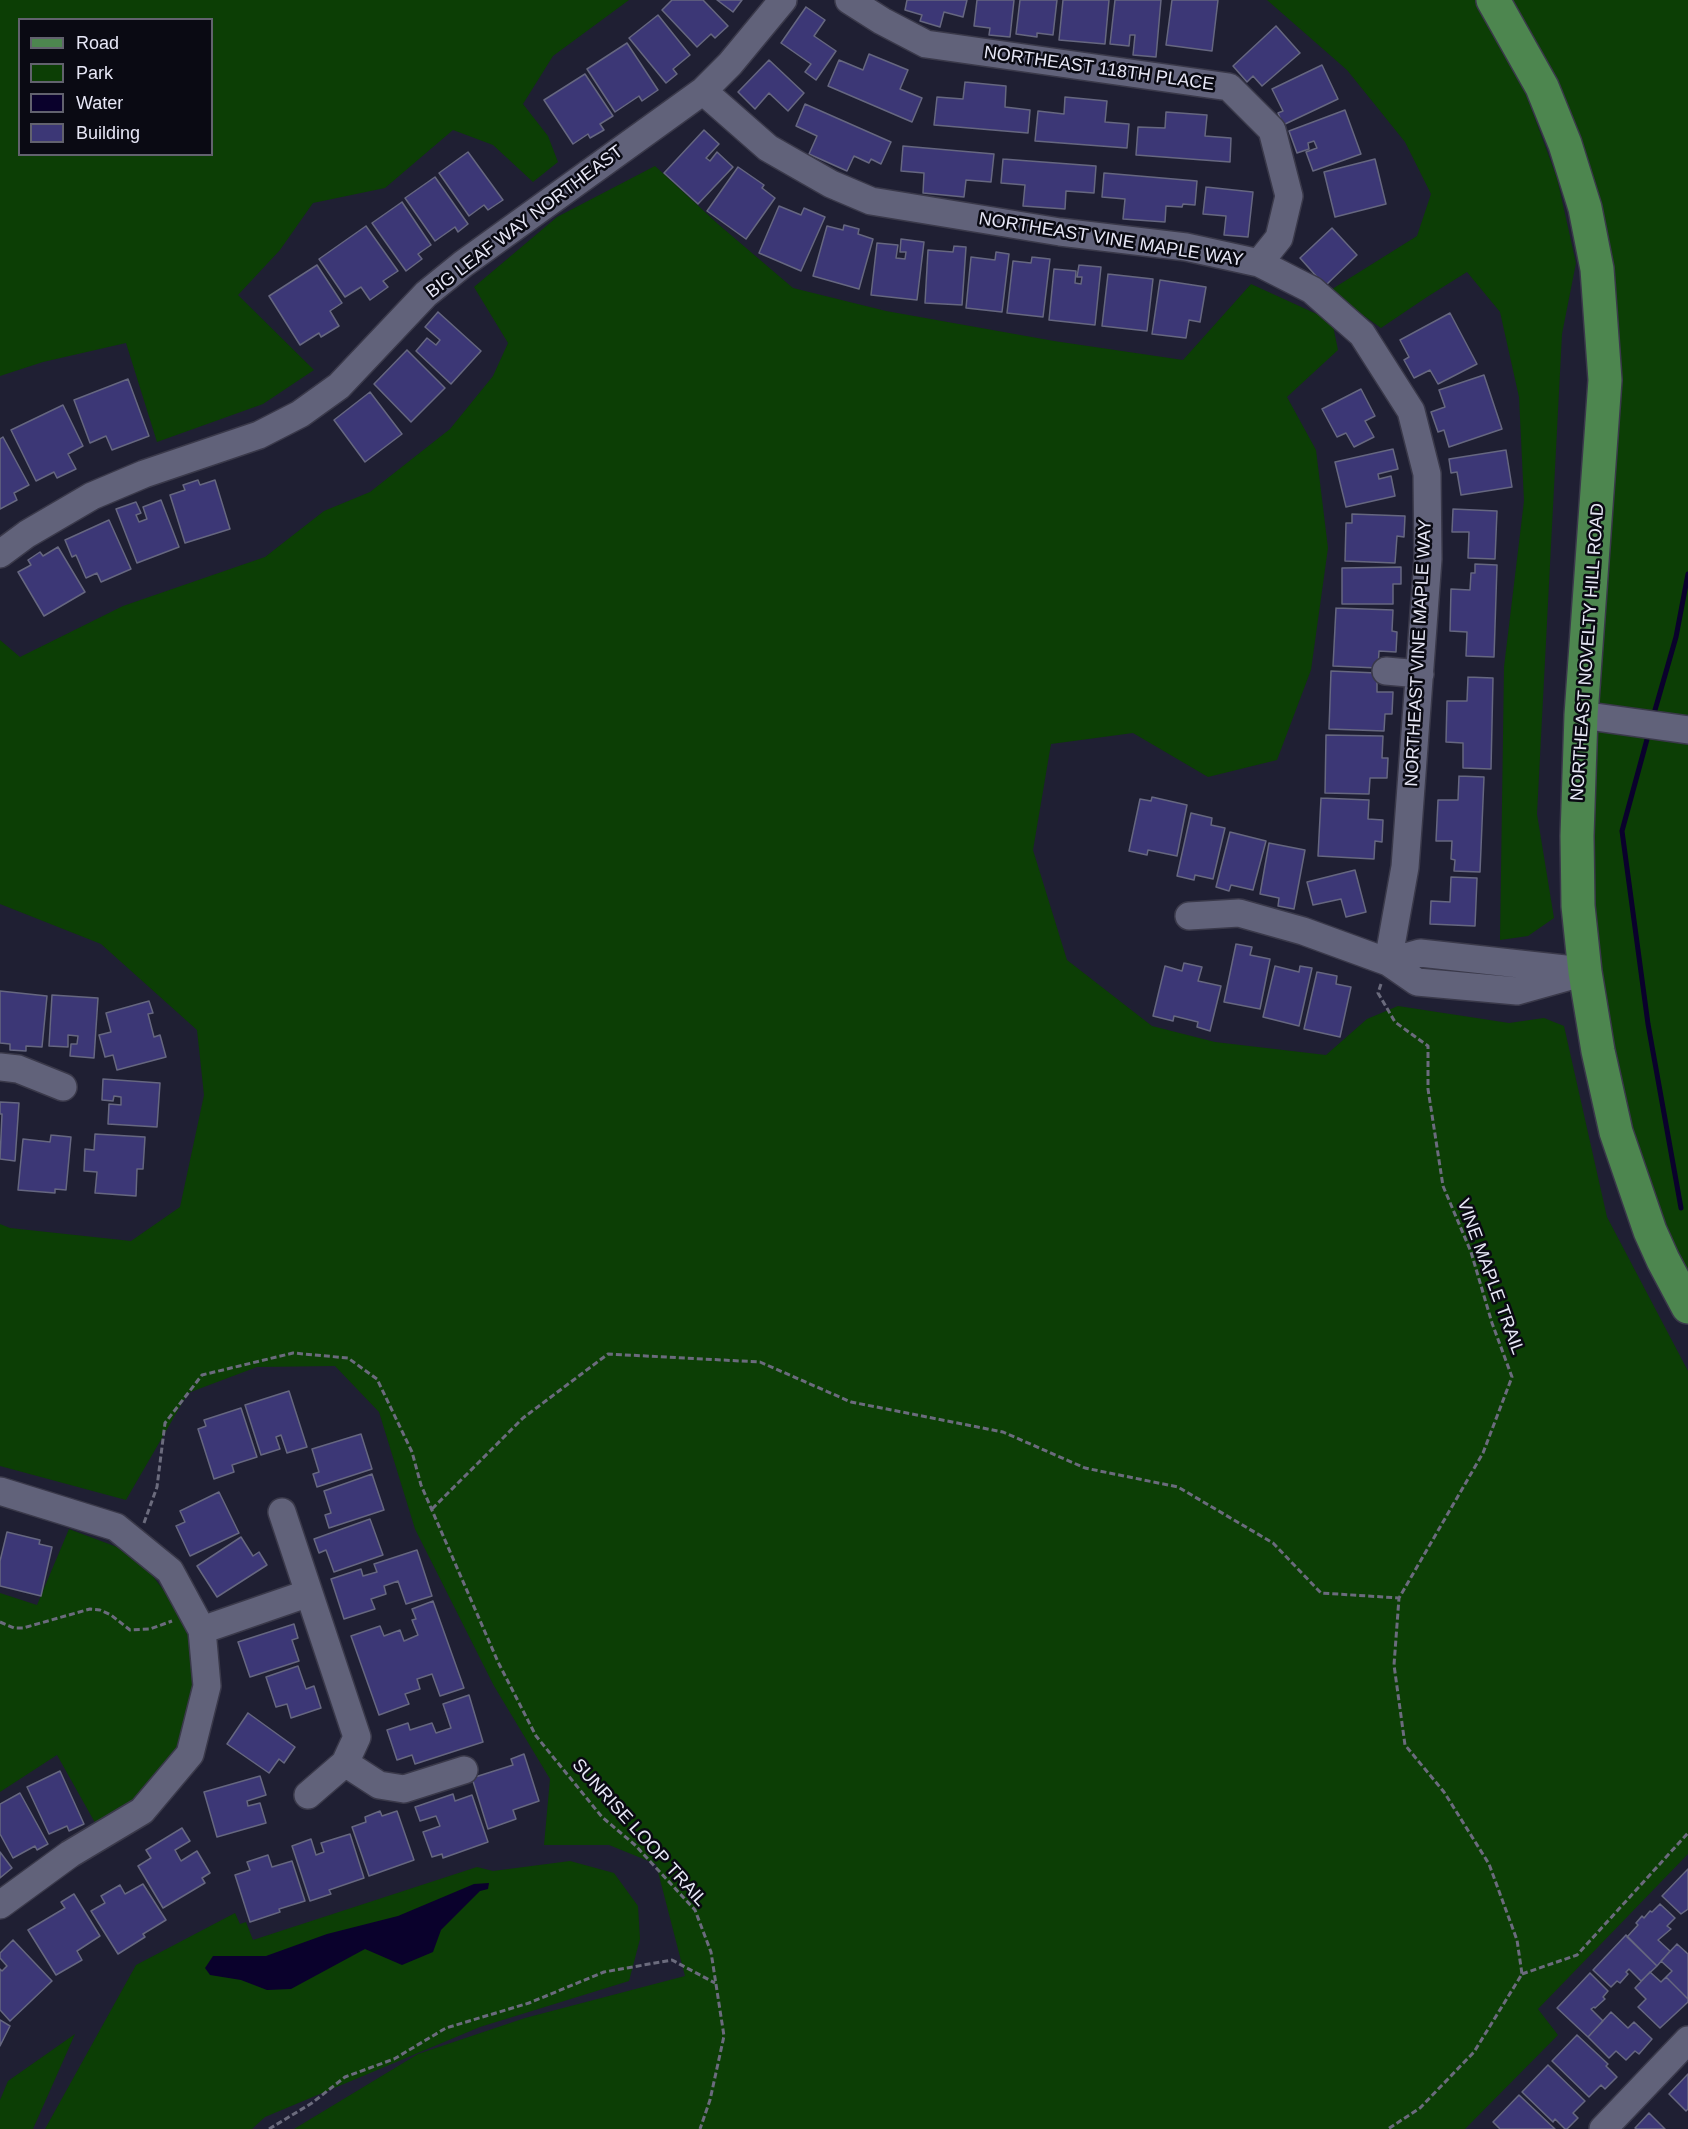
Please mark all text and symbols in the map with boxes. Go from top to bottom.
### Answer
legend [18,18,213,156]
text: Road [76,33,119,53]
street label: NORTHEAST 118TH PLACE [982,42,1216,96]
text: Park [76,63,113,83]
text: Water [76,93,123,113]
text: Building [76,123,140,143]
street label: BIG LEAF WAY NORTHEAST [422,141,628,303]
street label: NORTHEAST VINE MAPLE WAY [977,208,1245,272]
street label: NORTHEAST NOVELTY HILL ROAD [1567,502,1609,802]
street label: NORTHEAST VINE MAPLE WAY [1401,519,1437,787]
street label: VINE MAPLE TRAIL [1452,1196,1528,1358]
street label: SUNRISE LOOP TRAIL [567,1755,711,1911]

